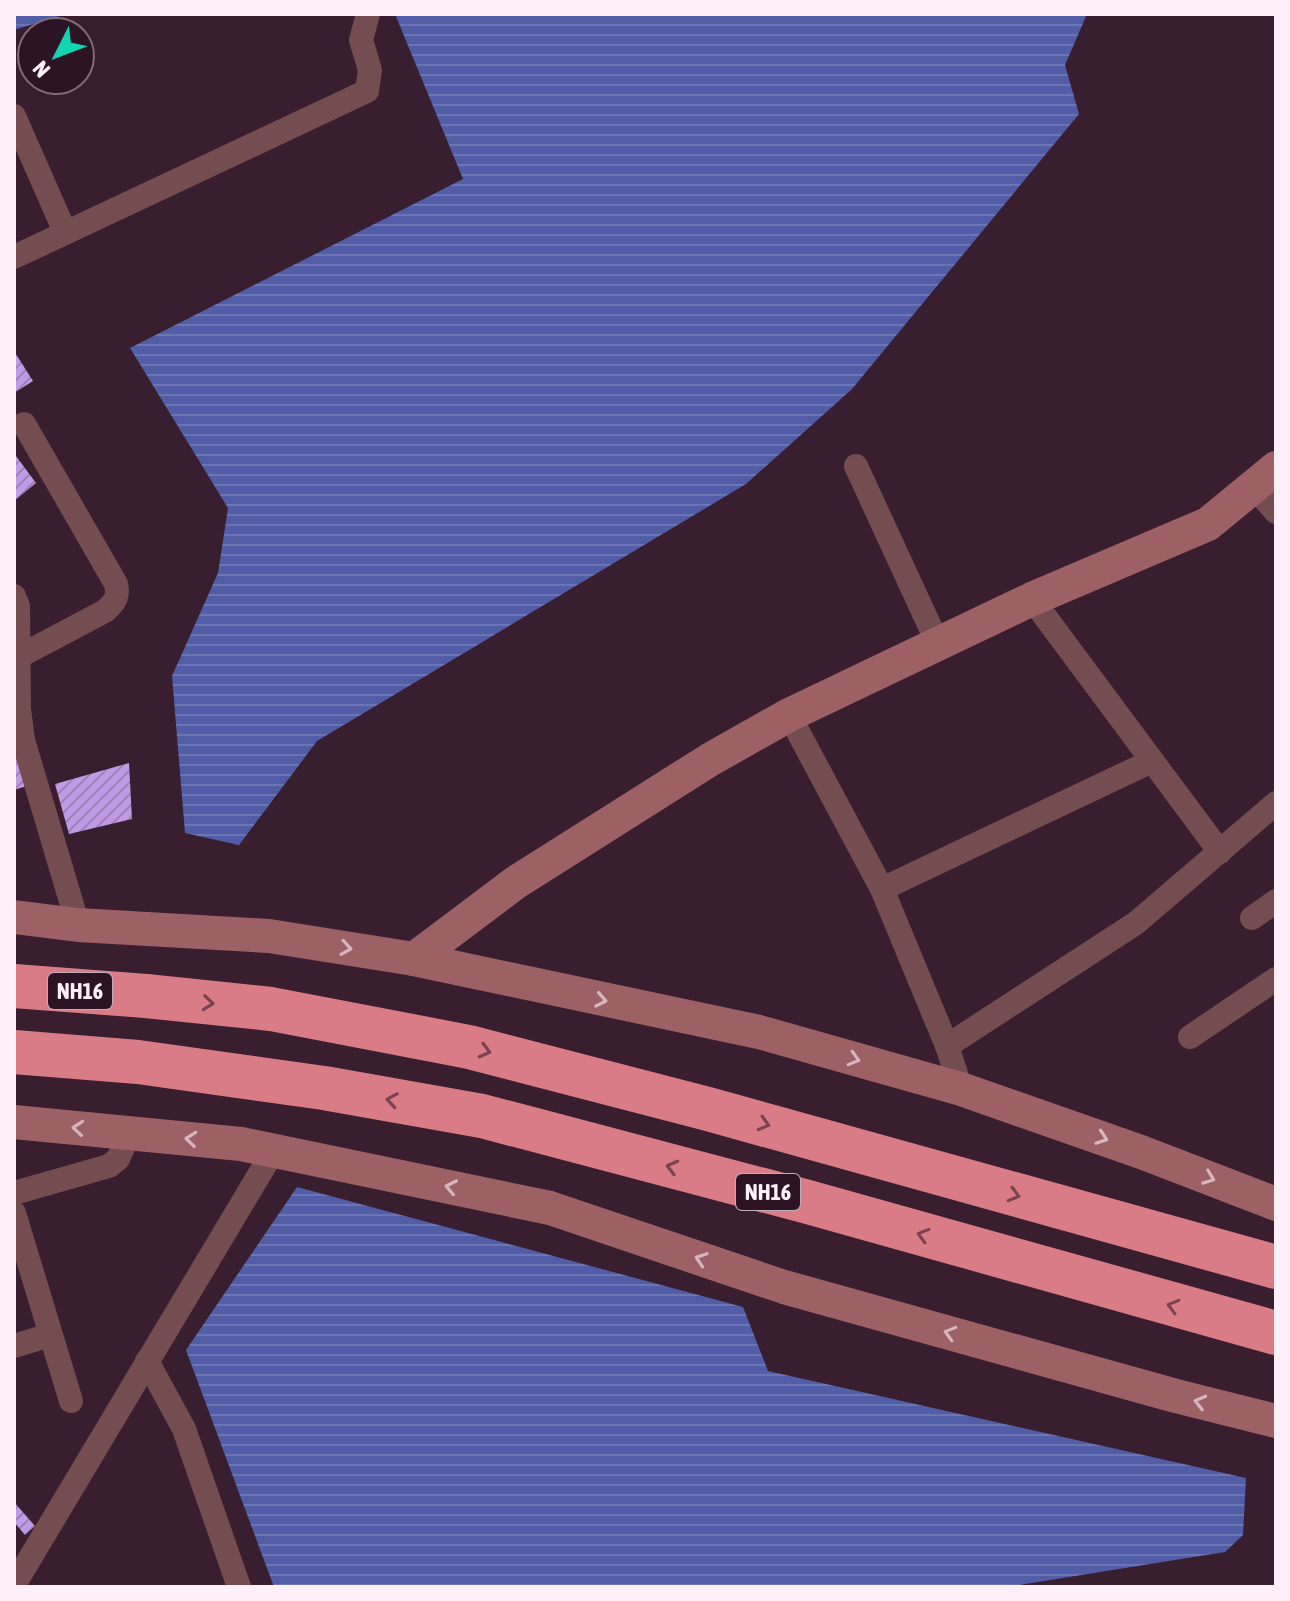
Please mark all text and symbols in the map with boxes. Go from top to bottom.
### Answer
north arrow [16,16,96,96]
text: N [27,56,55,83]
one-way arrow [339,939,353,956]
road number: NH16 [48,973,112,1009]
one-way arrow [594,991,607,1008]
one-way arrow [202,994,215,1011]
one-way arrow [478,1041,492,1058]
one-way arrow [847,1049,861,1066]
one-way arrow [386,1093,399,1110]
one-way arrow [756,1115,770,1132]
one-way arrow [71,1119,84,1136]
one-way arrow [1094,1128,1108,1145]
one-way arrow [184,1130,197,1147]
one-way arrow [666,1160,680,1176]
one-way arrow [1201,1168,1215,1185]
road number: NH16 [736,1174,800,1210]
one-way arrow [445,1179,458,1196]
one-way arrow [1006,1186,1020,1202]
one-way arrow [917,1228,931,1244]
one-way arrow [694,1252,708,1268]
one-way arrow [1167,1299,1181,1315]
one-way arrow [943,1326,957,1342]
one-way arrow [1194,1394,1208,1411]

